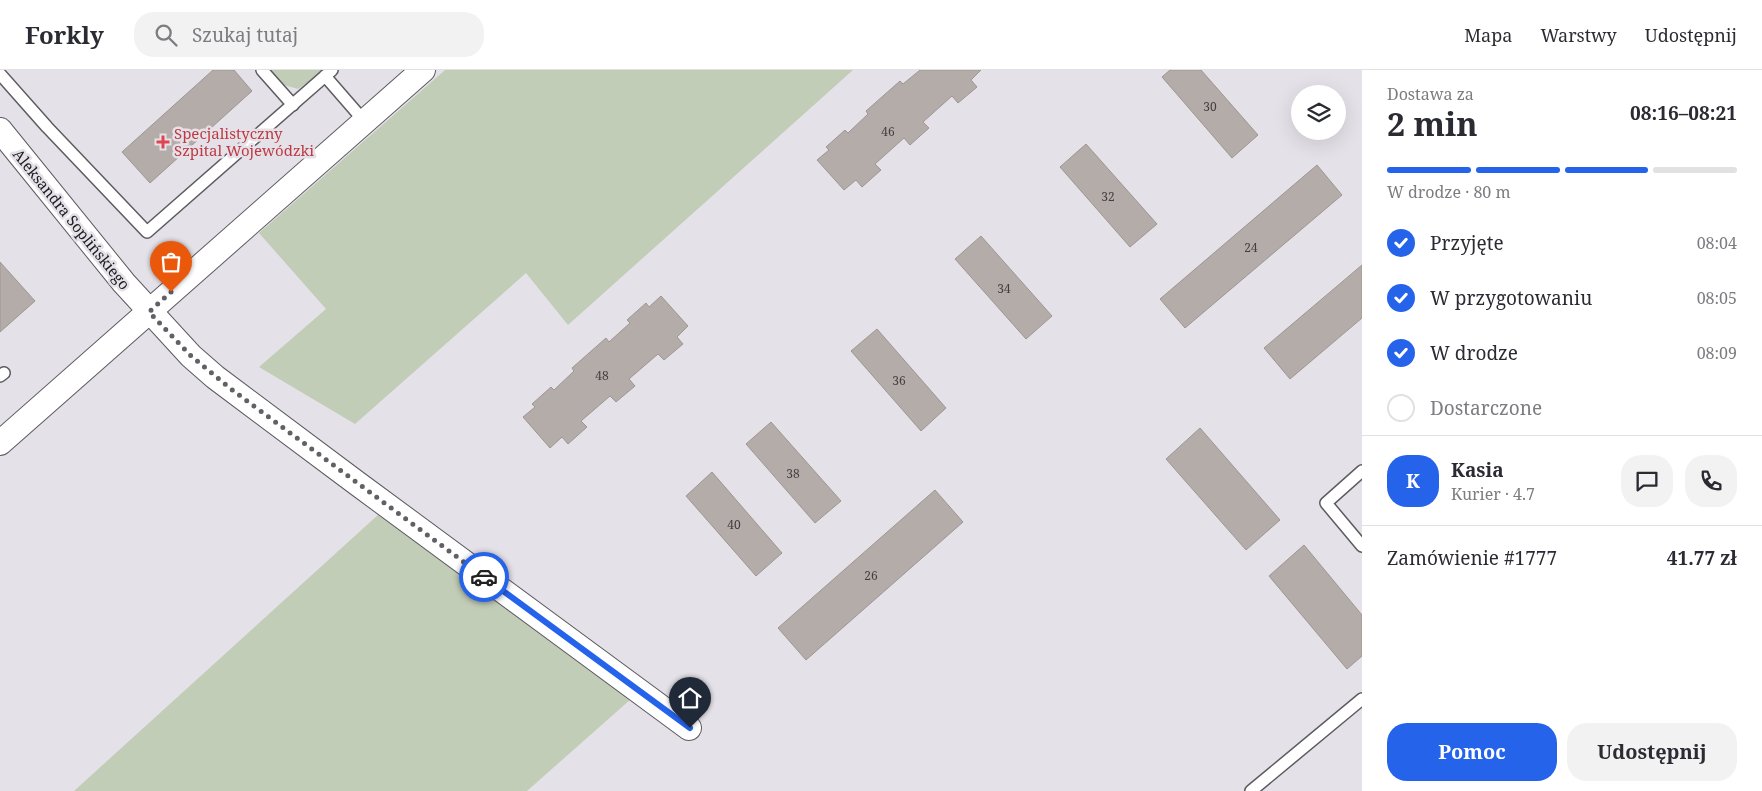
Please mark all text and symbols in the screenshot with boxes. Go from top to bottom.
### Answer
search box [134,12,484,57]
text: Forkly [25,18,104,51]
icon: search [152,21,180,49]
text: Szukaj tutaj [192,22,298,48]
text: Mapa [1464,23,1512,47]
text: Warstwy [1540,23,1617,47]
text: Udostępnij [1645,23,1737,47]
text: Dostawa za [1387,83,1474,105]
map controls [1291,85,1346,140]
button: layers [1291,85,1346,140]
house number: 30 [1203,98,1217,115]
text: 08:16–08:21 [1630,100,1737,126]
text: 2 min [1387,102,1478,145]
place label: Specjalistyczny Szpital Wojewódzki [174,123,314,160]
house number: 46 [881,123,895,140]
marker: Specjalistyczny Szpital Wojewódzki [156,135,170,149]
street label: Aleksandra Soplińskiego [9,145,135,293]
text: W drodze · 80 m [1387,181,1511,203]
house number: 32 [1101,188,1115,205]
icon: check [1387,229,1415,257]
text: Przyjęte [1430,230,1504,256]
text: 08:04 [1697,232,1737,254]
house number: 24 [1244,239,1258,256]
pin [150,241,192,292]
icon: bag [157,248,185,276]
house number: 34 [997,280,1011,297]
icon: check [1387,284,1415,312]
text: W przygotowaniu [1430,285,1592,311]
text: 08:05 [1697,287,1737,309]
icon: check [1387,339,1415,367]
text: W drodze [1430,340,1518,366]
text: 08:09 [1697,342,1737,364]
house number: 48 [595,367,609,384]
house number: 36 [892,372,906,389]
text: Dostarczone [1430,395,1542,421]
button: chat [1621,455,1673,507]
button: phone [1685,455,1737,507]
text: Kasia [1451,457,1504,483]
house number: 38 [786,465,800,482]
text: K [1406,468,1420,494]
text: Kurier · 4.7 [1451,483,1535,505]
house number: 40 [727,516,741,533]
text: Zamówienie #1777 [1387,545,1557,571]
text: 41.77 zł [1667,545,1737,571]
courier [459,552,509,602]
icon: car [470,563,498,591]
house number: 26 [864,567,878,584]
pin [669,677,711,728]
icon: home [676,684,704,712]
button: Pomoc [1387,723,1557,781]
button: Udostępnij [1567,723,1737,781]

